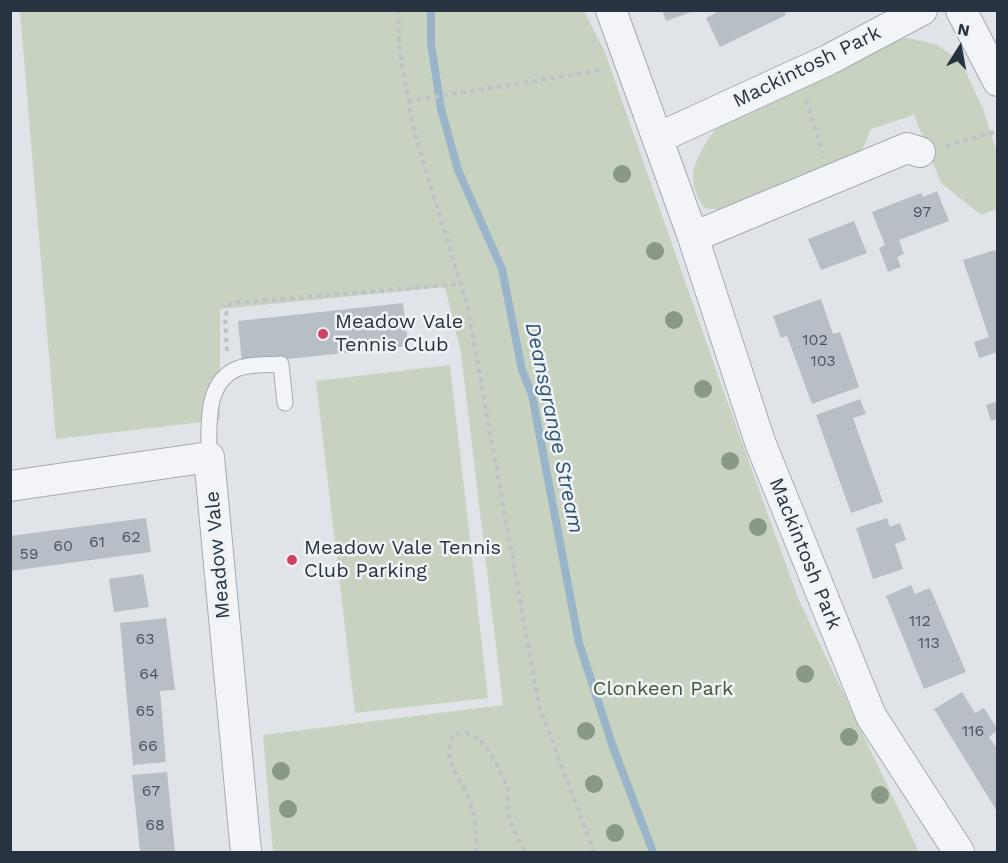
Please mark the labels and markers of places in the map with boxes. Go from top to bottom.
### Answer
place label: Meadow Vale Tennis Club [335,310,463,357]
marker: Meadow Vale Tennis Club [316,327,330,341]
place label: Meadow Vale Tennis Club Parking [304,536,501,583]
marker: Meadow Vale Tennis Club Parking [285,553,299,567]

